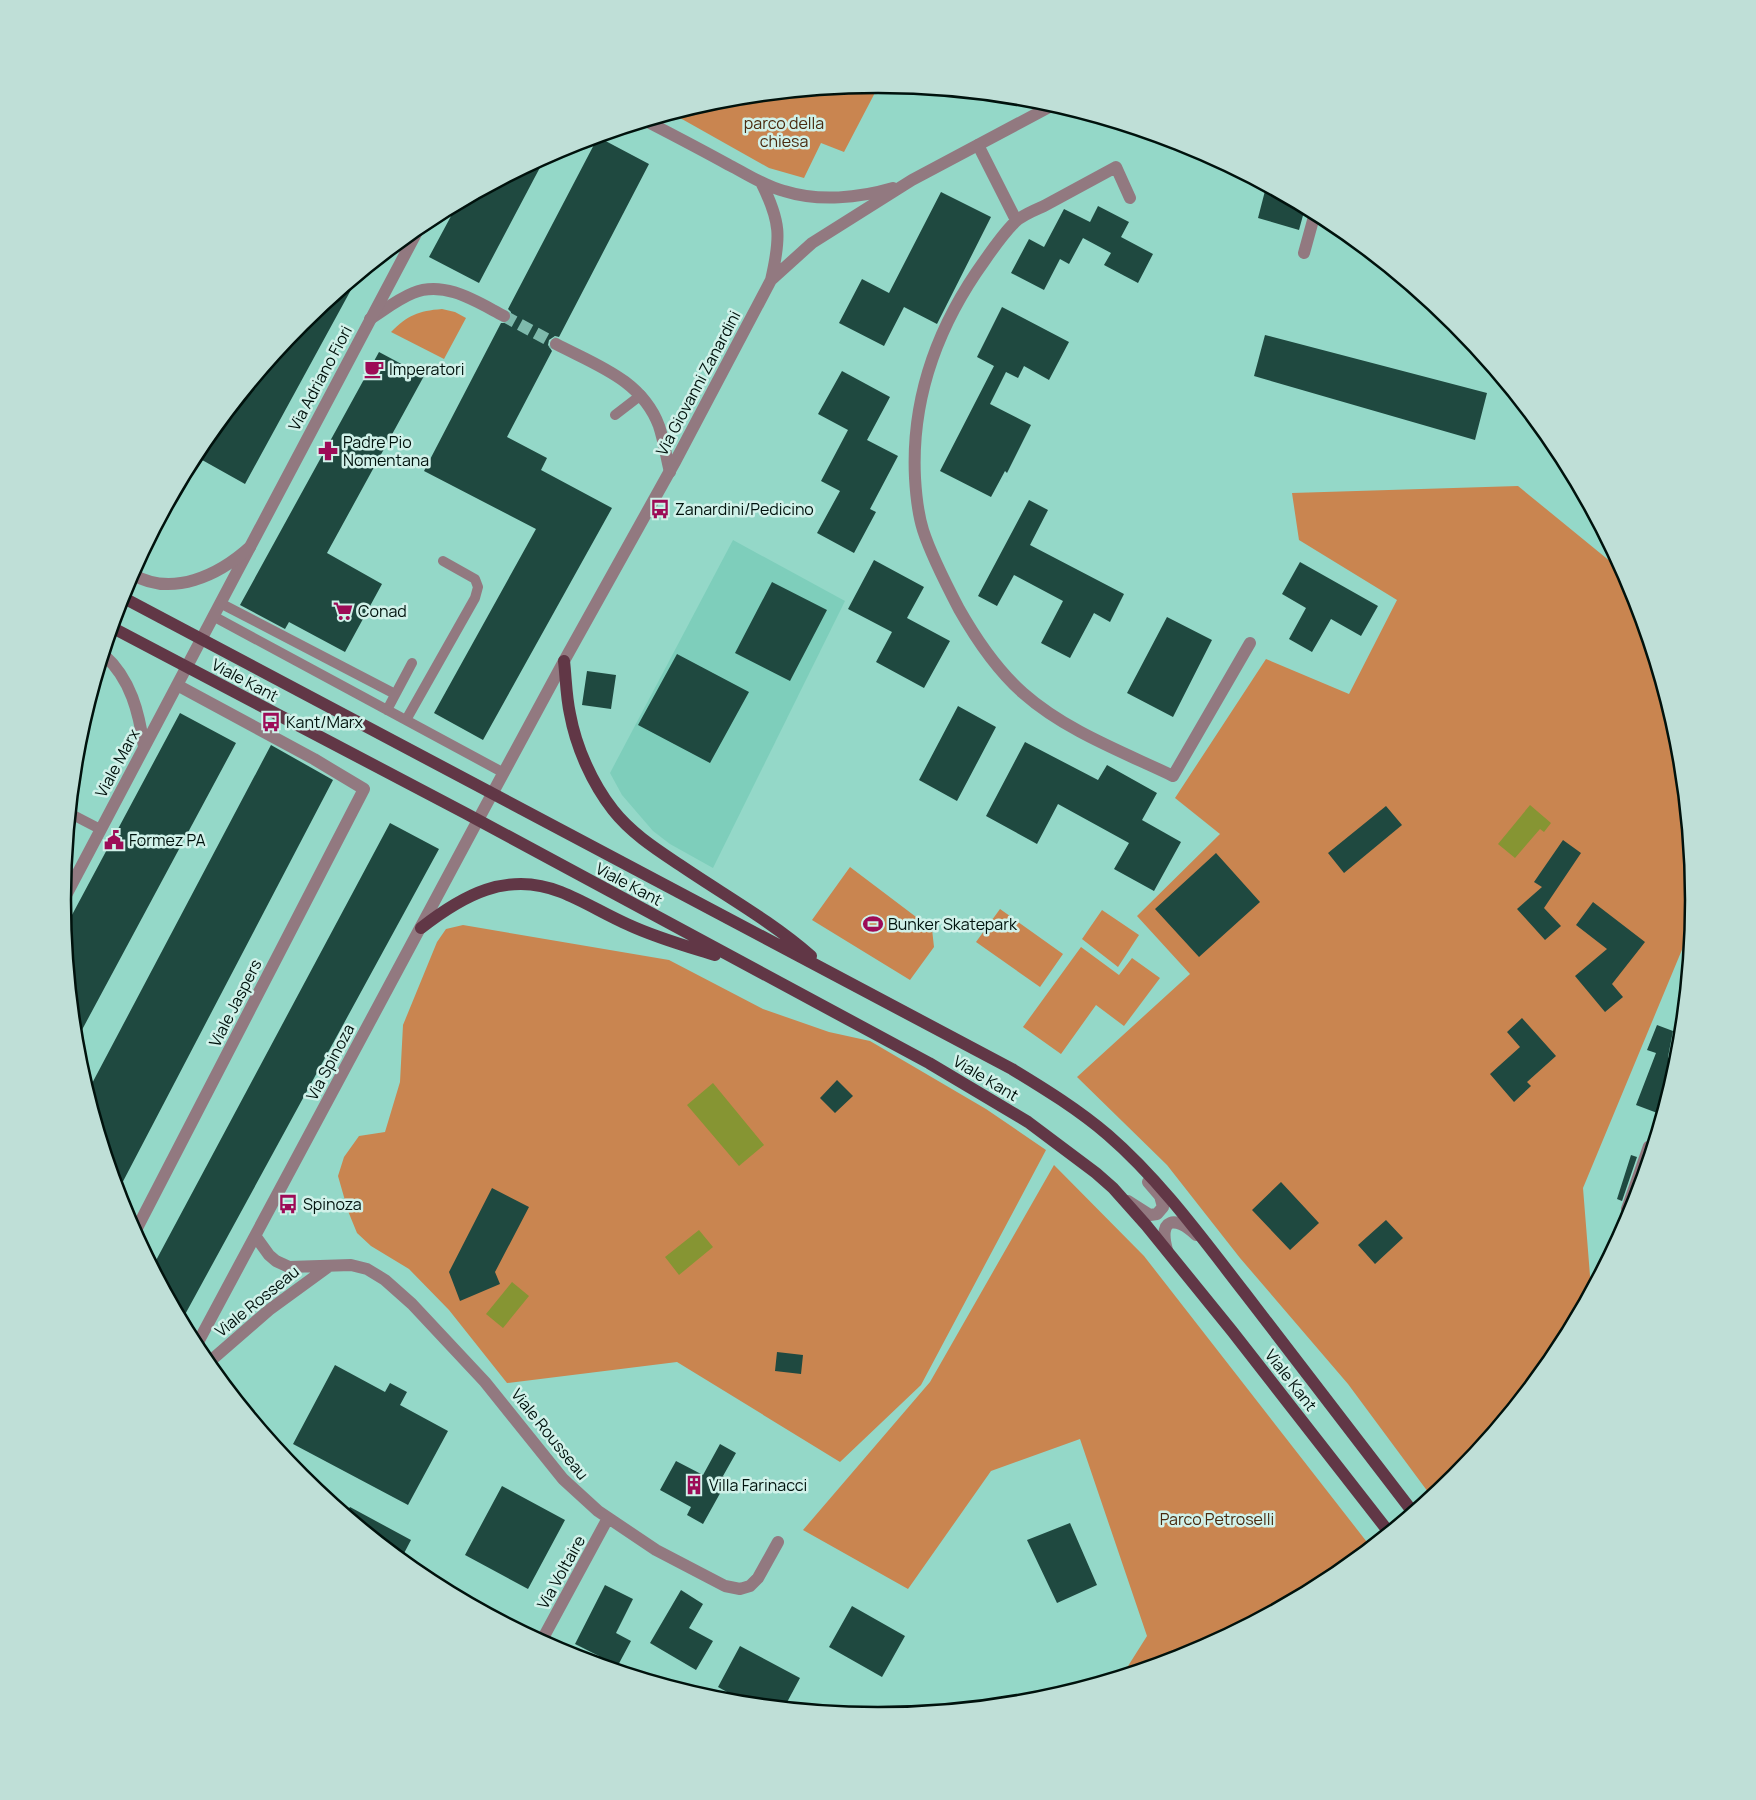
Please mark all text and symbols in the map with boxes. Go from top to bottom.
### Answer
park label: parco della chiesa [744,112,824,152]
street label: Via Giovanni Zanardini [651,307,745,459]
street label: Via Adriano Fiori [283,322,357,434]
cafe icon: Imperatori [363,358,385,380]
place label: Imperatori [389,358,465,380]
place label: Padre Pio Nomentana [343,431,429,471]
pharmacy icon: Padre Pio Nomentana [317,440,339,462]
bus stop icon: Zanardini/Pedicino [649,498,671,520]
place label: Zanardini/Pedicino [675,498,814,520]
supermarket icon: Conad [332,600,354,622]
place label: Conad [358,600,407,622]
street label: Viale Kant [208,653,282,707]
bus stop icon: Kant/Marx [260,711,282,733]
place label: Kant/Marx [286,711,364,733]
street label: Viale Marx [90,724,145,801]
public building icon: Formez PA [103,829,125,851]
place label: Formez PA [129,829,206,851]
street label: Viale Kant [592,857,666,911]
sports icon: Bunker Skatepark [862,913,884,935]
place label: Bunker Skatepark [888,913,1018,935]
street label: Viale Jaspers [203,955,267,1051]
street label: Via Spinoza [301,1020,359,1104]
street label: Viale Kant [949,1050,1023,1106]
bus stop icon: Spinoza [277,1193,299,1215]
place label: Spinoza [303,1193,362,1215]
street label: Viale Rosseau [210,1260,304,1342]
street label: Viale Kant [1260,1345,1322,1415]
street label: Viale Rousseau [506,1384,594,1484]
building icon: Villa Farinacci [683,1474,705,1496]
place label: Villa Farinacci [709,1474,807,1496]
park label: Parco Petroselli [1160,1508,1274,1530]
street label: Via Voltaire [532,1531,590,1613]

